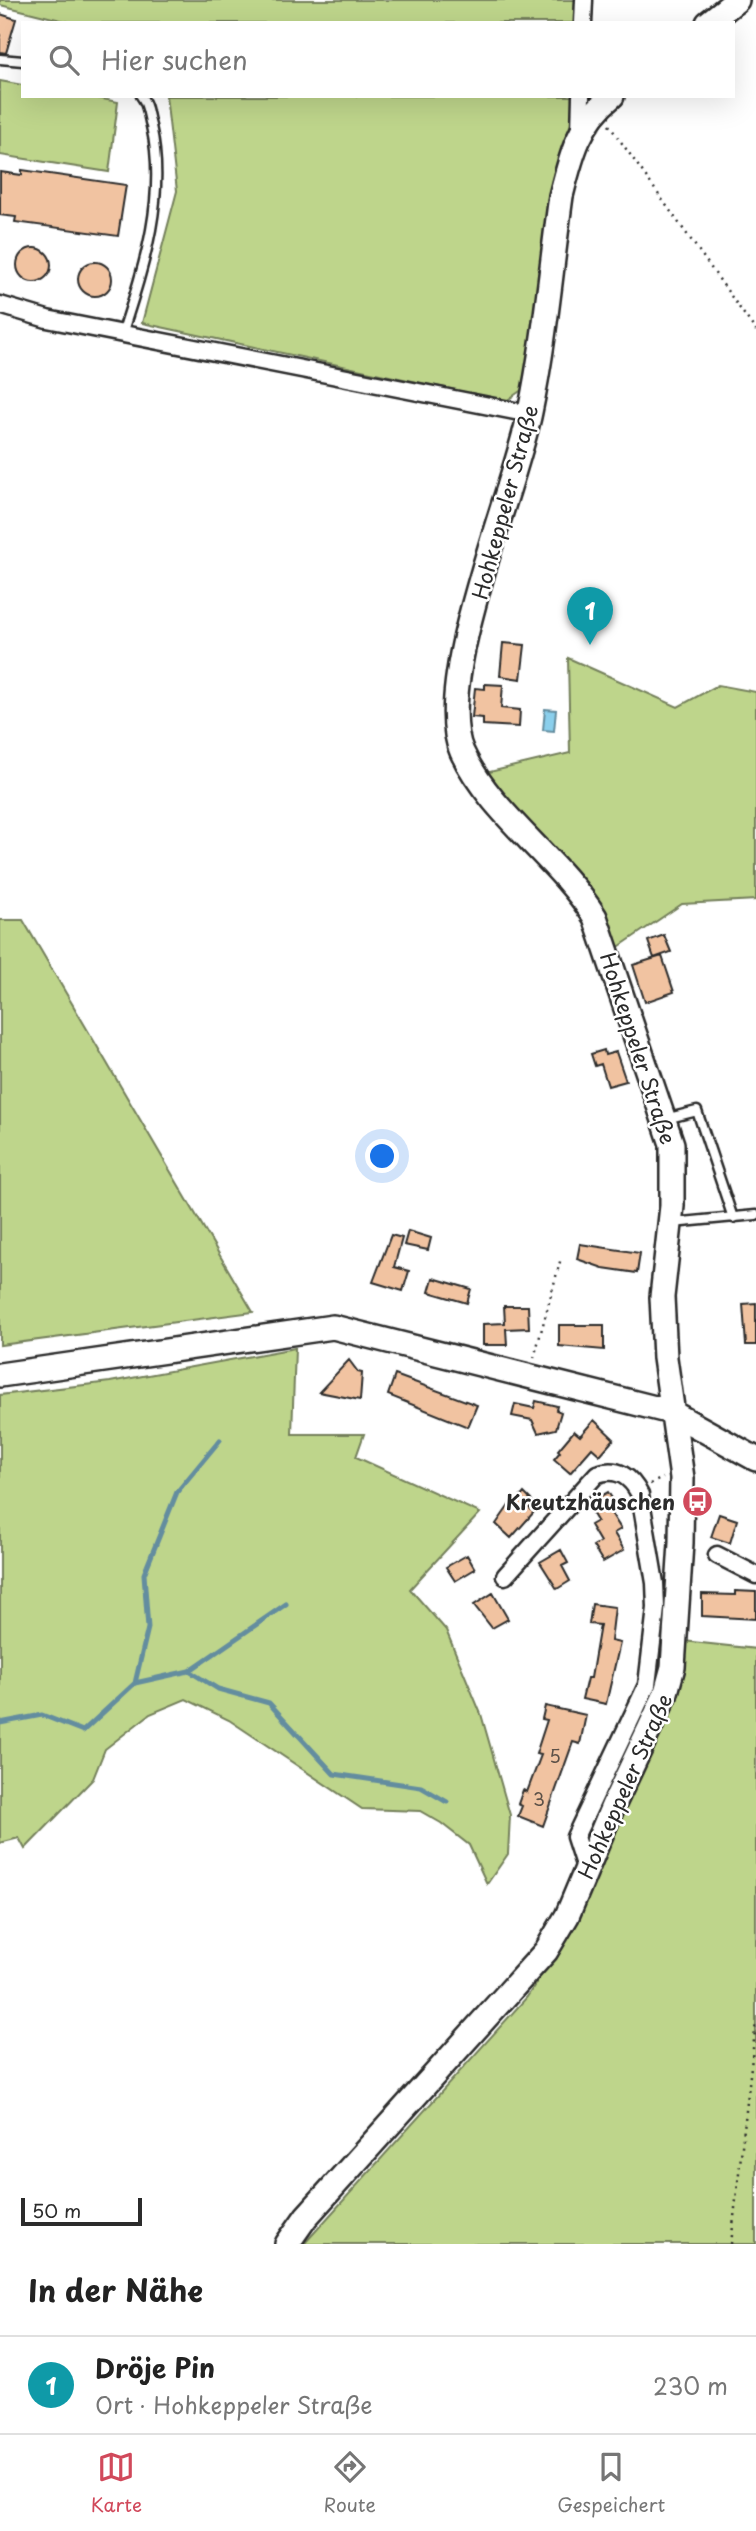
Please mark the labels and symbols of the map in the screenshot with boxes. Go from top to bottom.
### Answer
street label: Hohkeppeler Straße [463,401,545,603]
pin: 1 [567,587,613,645]
street label: Hohkeppeler Straße [593,948,685,1148]
your location [365,1139,399,1173]
bus stop icon: Kreutzhäuschen [681,1484,715,1518]
place label: Kreutzhäuschen [505,1485,675,1517]
street label: Hohkeppeler Straße [569,1688,679,1884]
house number: 5 [549,1742,561,1769]
house number: 3 [533,1785,545,1812]
scale bar [21,2195,142,2227]

